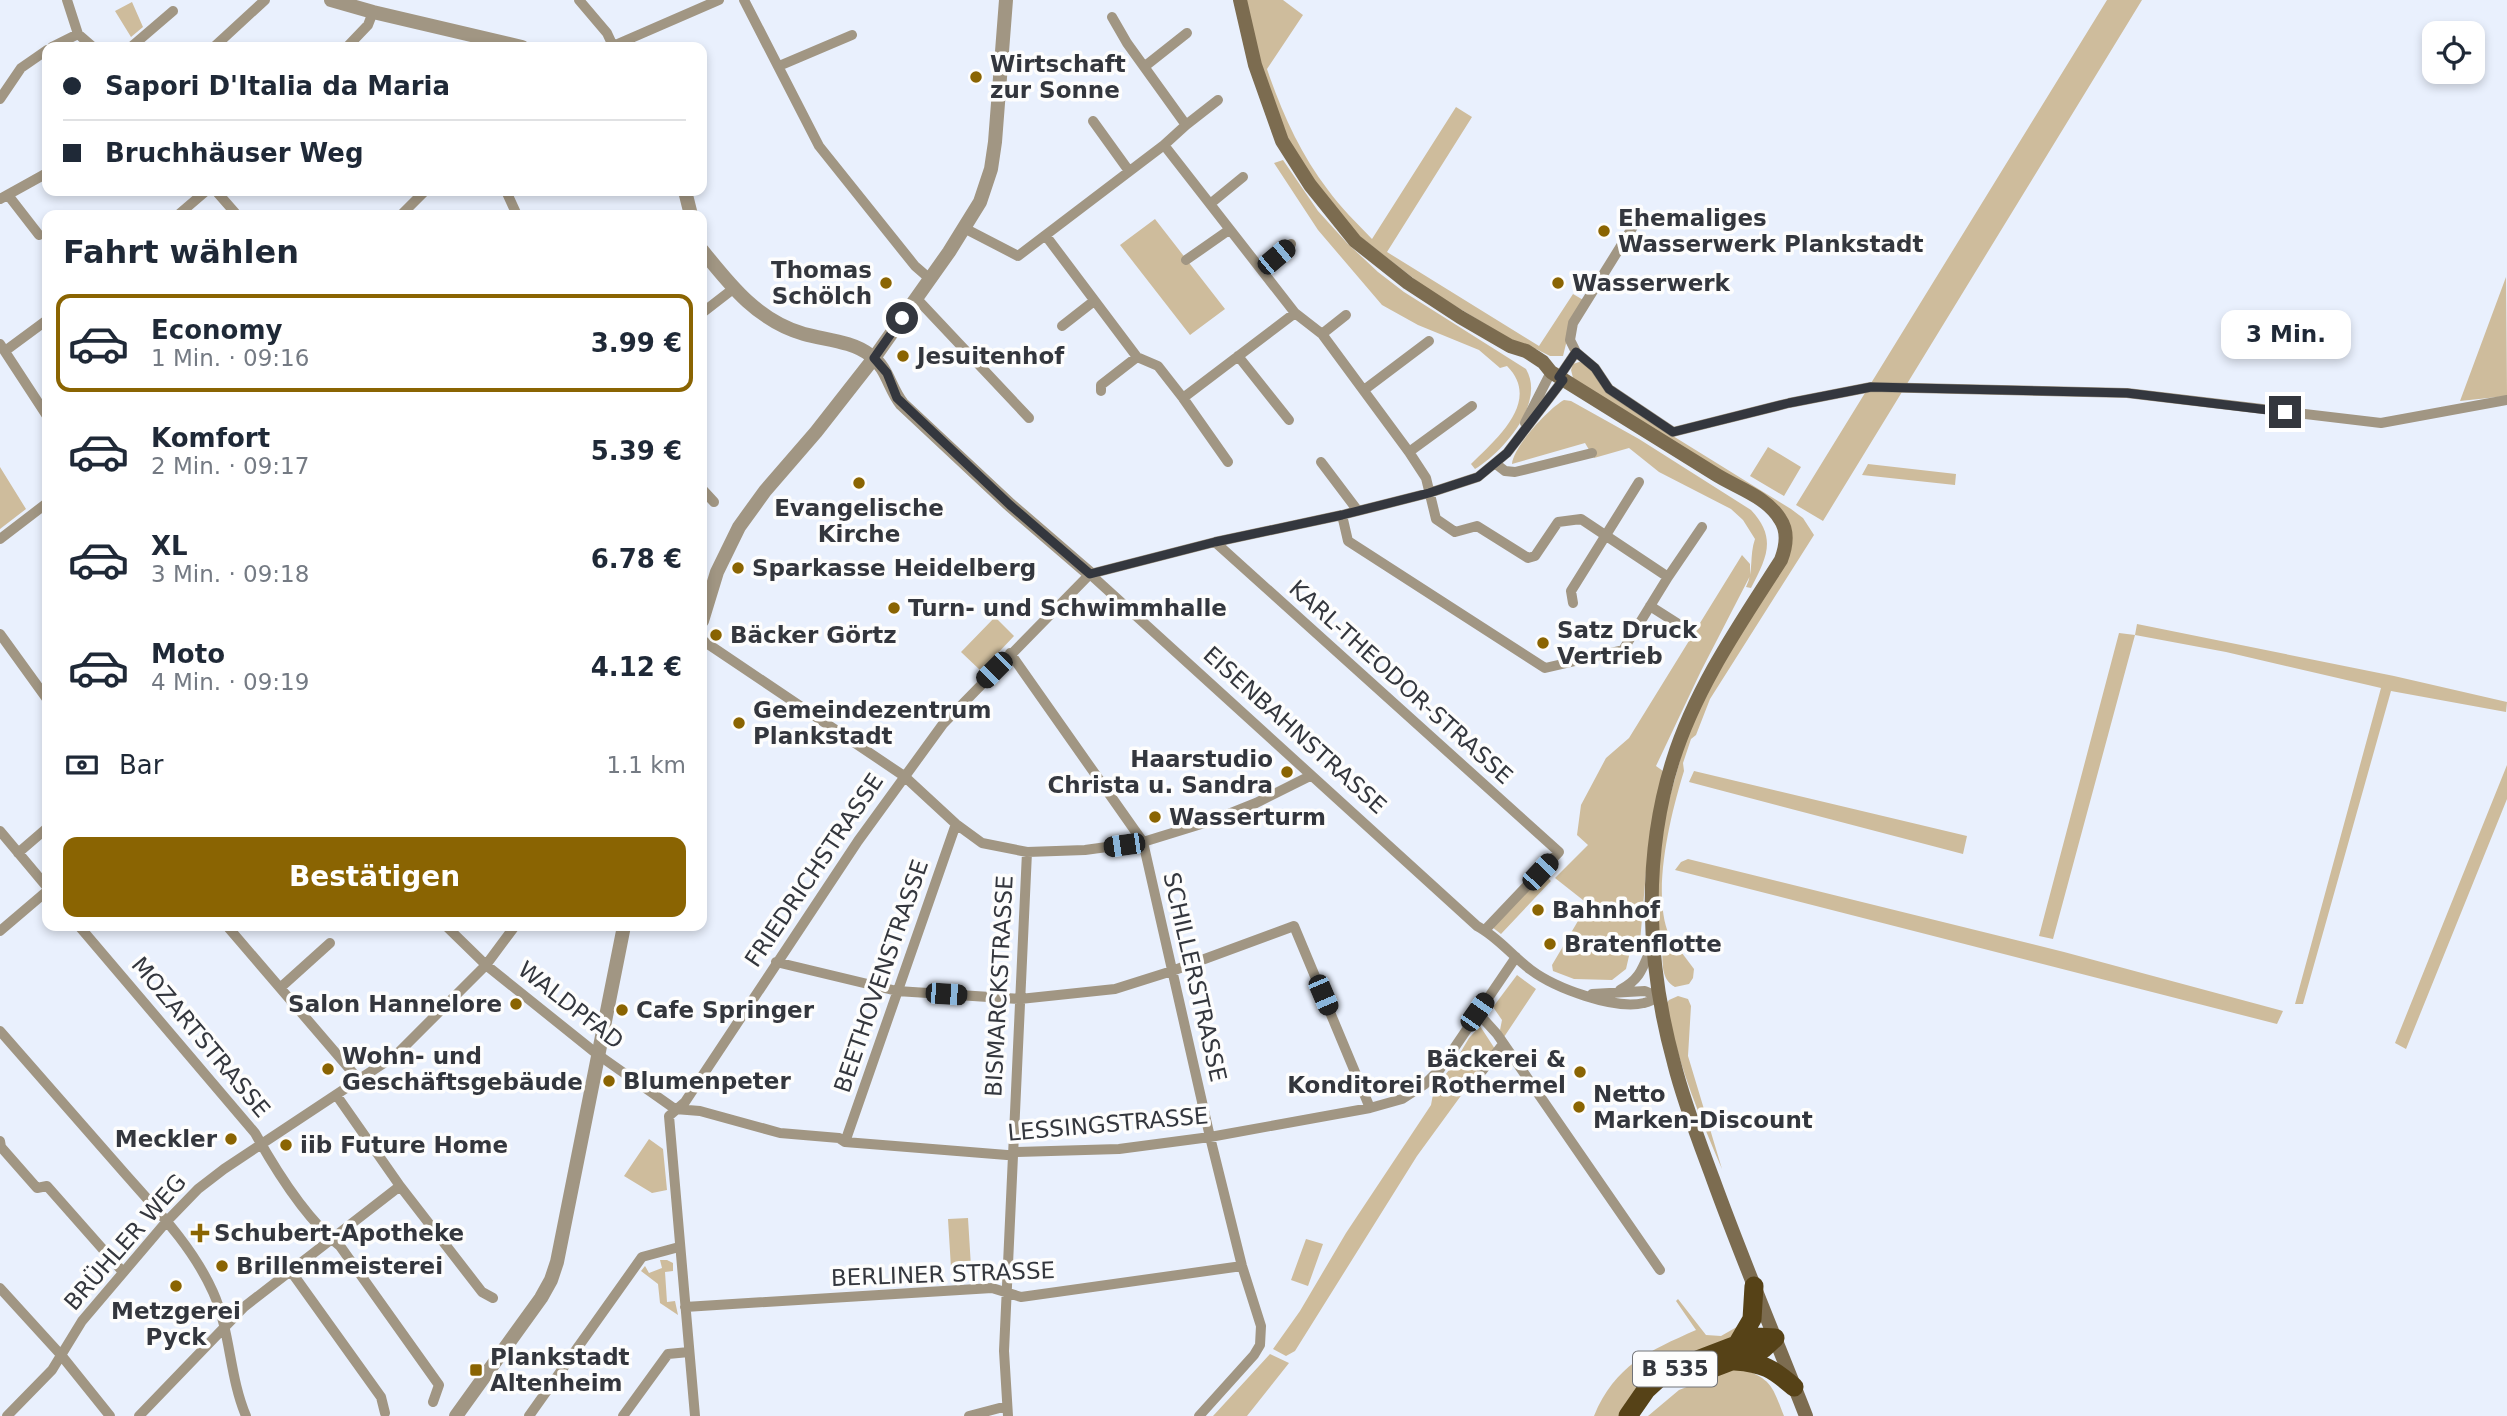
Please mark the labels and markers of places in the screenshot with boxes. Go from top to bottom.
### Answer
place label: Wirtschaft zur Sonne [990,51,1126,103]
marker: Wirtschaft zur Sonne [968,69,984,85]
place label: Ehemaliges Wasserwerk Plankstadt [1618,205,1923,257]
marker: Ehemaliges Wasserwerk Plankstadt [1596,223,1612,239]
place label: Thomas Schölch [771,257,872,309]
place label: Wasserwerk [1572,270,1731,296]
marker: Thomas Schölch [878,275,894,291]
marker: Wasserwerk [1550,275,1566,291]
place label: Jesuitenhof [915,343,1065,369]
marker: Jesuitenhof [895,348,911,364]
marker: Evangelische Kirche [851,475,867,491]
place label: Evangelische Kirche [774,495,944,547]
place label: Sparkasse Heidelberg [752,555,1036,581]
marker: Sparkasse Heidelberg [730,560,746,576]
place label: Turn- und Schwimmhalle [908,595,1227,621]
marker: Turn- und Schwimmhalle [886,600,902,616]
place label: Satz Druck Vertrieb [1557,617,1698,669]
place label: Bäcker Görtz [730,622,897,648]
marker: Bäcker Görtz [708,627,724,643]
marker: Satz Druck Vertrieb [1535,635,1551,651]
place label: Gemeindezentrum Plankstadt [753,697,991,749]
marker: Gemeindezentrum Plankstadt [731,715,747,731]
place label: Haarstudio Christa u. Sandra [1047,746,1273,798]
marker: Haarstudio Christa u. Sandra [1279,764,1295,780]
place label: Wasserturm [1169,804,1326,830]
marker: Wasserturm [1147,809,1163,825]
place label: Bahnhof [1552,897,1661,923]
marker: Bahnhof [1530,902,1546,918]
place label: Bratenflotte [1564,931,1722,957]
marker: Bratenflotte [1542,936,1558,952]
place label: Salon Hannelore [288,991,502,1017]
marker: Salon Hannelore [508,996,524,1012]
place label: Cafe Springer [636,997,815,1023]
marker: Cafe Springer [614,1002,630,1018]
place label: Wohn- und Geschäftsgebäude [342,1043,583,1095]
place label: Bäckerei & Konditorei Rothermel [1287,1046,1566,1098]
marker: Wohn- und Geschäftsgebäude [320,1061,336,1077]
marker: Bäckerei & Konditorei Rothermel [1572,1064,1588,1080]
place label: Blumenpeter [623,1068,791,1094]
marker: Blumenpeter [601,1073,617,1089]
place label: Netto Marken-Discount [1593,1081,1813,1133]
marker: Netto Marken-Discount [1571,1099,1587,1115]
place label: Meckler [115,1126,218,1152]
marker: Meckler [223,1131,239,1147]
place label: iib Future Home [300,1132,508,1158]
marker: iib Future Home [278,1137,294,1153]
place label: Schubert-Apotheke [214,1220,464,1246]
marker: Schubert-Apotheke [192,1225,208,1241]
place label: Brillenmeisterei [236,1253,443,1279]
marker: Brillenmeisterei [214,1258,230,1274]
marker: Metzgerei Pyck [168,1278,184,1294]
place label: Metzgerei Pyck [111,1298,241,1350]
place label: Plankstadt Altenheim [490,1344,630,1396]
marker: Plankstadt Altenheim [468,1362,484,1378]

